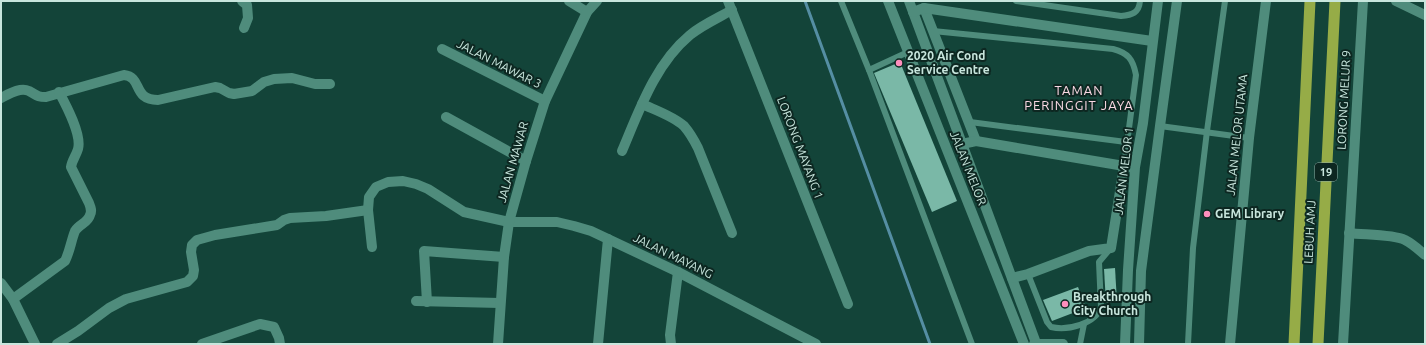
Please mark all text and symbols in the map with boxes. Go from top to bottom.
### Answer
street label: JALAN MAWAR 3 [455,37,544,90]
place label: 2020 Air Cond Service Centre [907,49,990,76]
street label: LORONG MELUR 9 [1334,50,1353,150]
marker: 2020 Air Cond Service Centre [894,58,904,68]
street label: JALAN MELOR UTAMA [1224,73,1249,196]
district label: TAMAN PERINGGIT JAYA [1024,83,1134,112]
street label: LORONG MAYANG 1 [775,95,826,201]
street label: JALAN MAWAR [495,119,530,204]
street label: JALAN MELOR 1 [1112,126,1135,216]
street label: JALAN MELOR [948,129,989,207]
road number: 19 [1315,163,1337,181]
street label: LEBUH AMJ [1301,200,1318,264]
place label: GEM Library [1215,207,1285,220]
marker: GEM Library [1202,209,1212,219]
street label: JALAN MAYANG [631,231,715,280]
place label: Breakthrough City Church [1073,290,1151,317]
marker: Breakthrough City Church [1060,299,1070,309]

